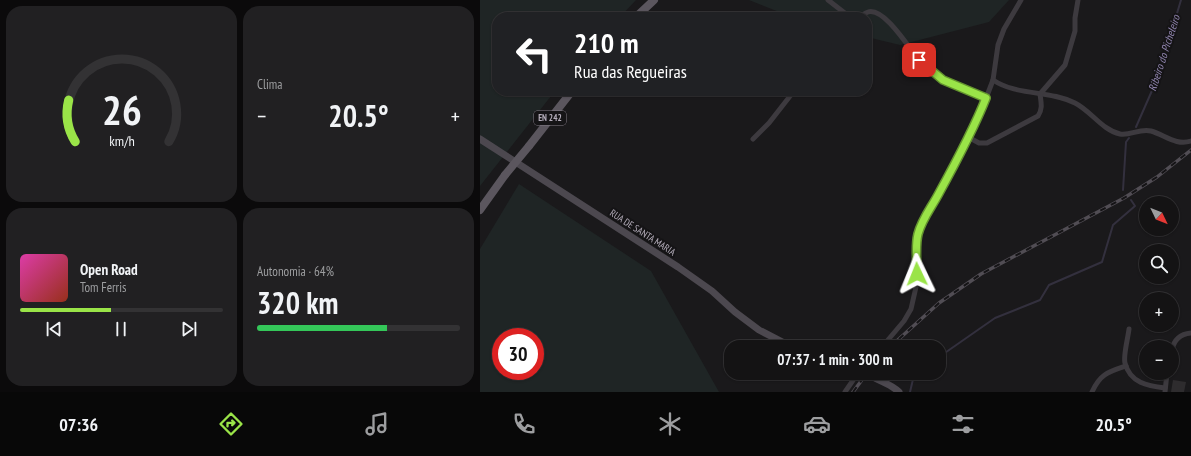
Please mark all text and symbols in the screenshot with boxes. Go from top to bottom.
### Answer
water label: Ribeiro do Picheleiro [1145,12,1183,93]
text: 210 m [574,24,638,61]
icon: left [508,28,560,80]
pin [902,43,936,77]
icon: arrive [908,49,930,71]
text: Rua das Regueiras [574,60,687,83]
text: Clima [257,76,282,93]
text: 26 [102,83,141,136]
text: 20.5° [328,96,389,135]
text: − [257,102,266,130]
text: + [451,102,460,130]
road number: EN 242 [534,111,566,125]
text: km/h [109,131,134,150]
north arrow [1139,196,1179,236]
map controls [1139,196,1179,380]
street label: RUA DE SANTA MARIA [607,206,678,259]
button: search [1139,244,1179,284]
position arrow [896,253,938,295]
text: Open Road [80,260,138,279]
text: Autonomia · 64% [257,263,334,280]
text: Tom Ferris [80,279,126,296]
text: 320 km [257,283,338,322]
button: + [1139,292,1179,332]
icon: previous [43,318,65,340]
icon: pause [110,318,132,340]
icon: next [178,318,200,340]
speed limit sign: 30 [492,328,544,380]
button: − [1139,340,1179,380]
text: 07:37 · 1 min · 300 m [777,350,893,369]
icon: directions [217,410,245,438]
icon: music [363,410,391,438]
icon: phone [510,410,538,438]
icon: climate [656,410,684,438]
icon: car [803,410,831,438]
icon: filters [949,410,977,438]
text: 07:36 [59,413,98,436]
text: 20.5° [1096,413,1132,436]

